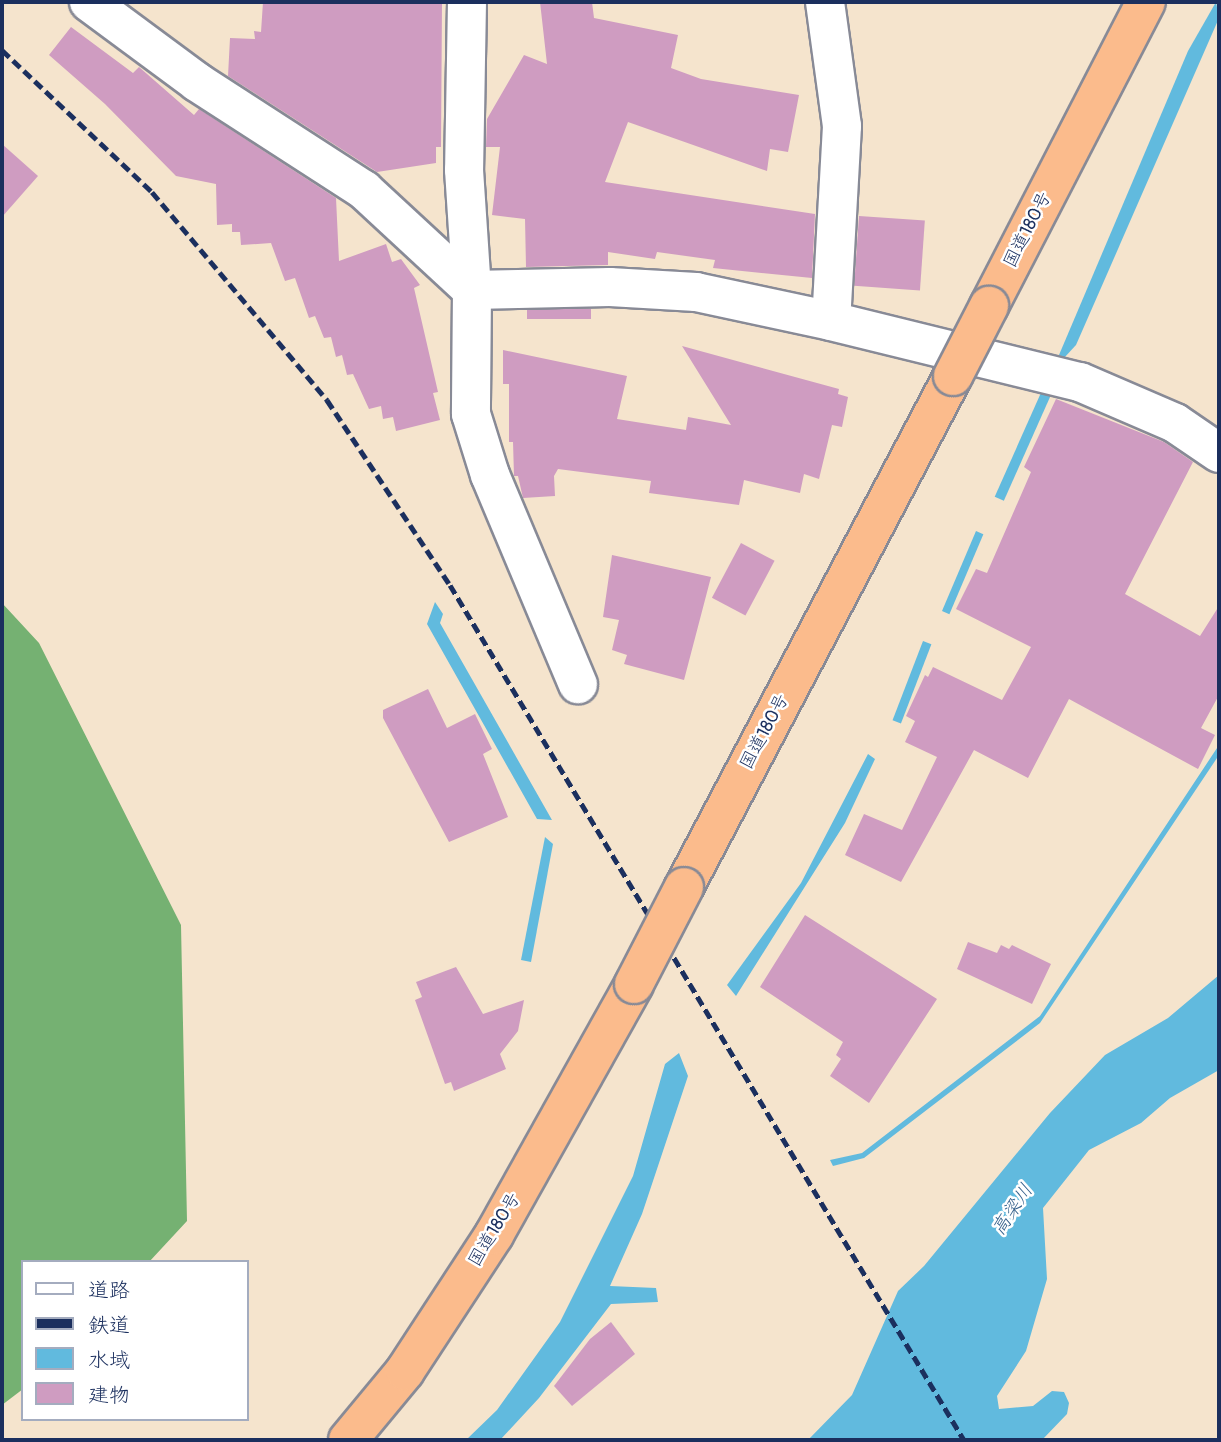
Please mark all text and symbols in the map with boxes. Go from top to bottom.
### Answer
street label: 国道180号 [1000,188,1056,272]
street label: 国道180号 [736,691,794,773]
water label: 高梁川 [988,1180,1038,1240]
street label: 国道180号 [465,1189,525,1271]
legend [21,1260,248,1421]
text: 道路 [88,1277,130,1304]
text: 鉄道 [88,1312,130,1339]
text: 水域 [88,1347,130,1374]
text: 建物 [88,1382,130,1409]

